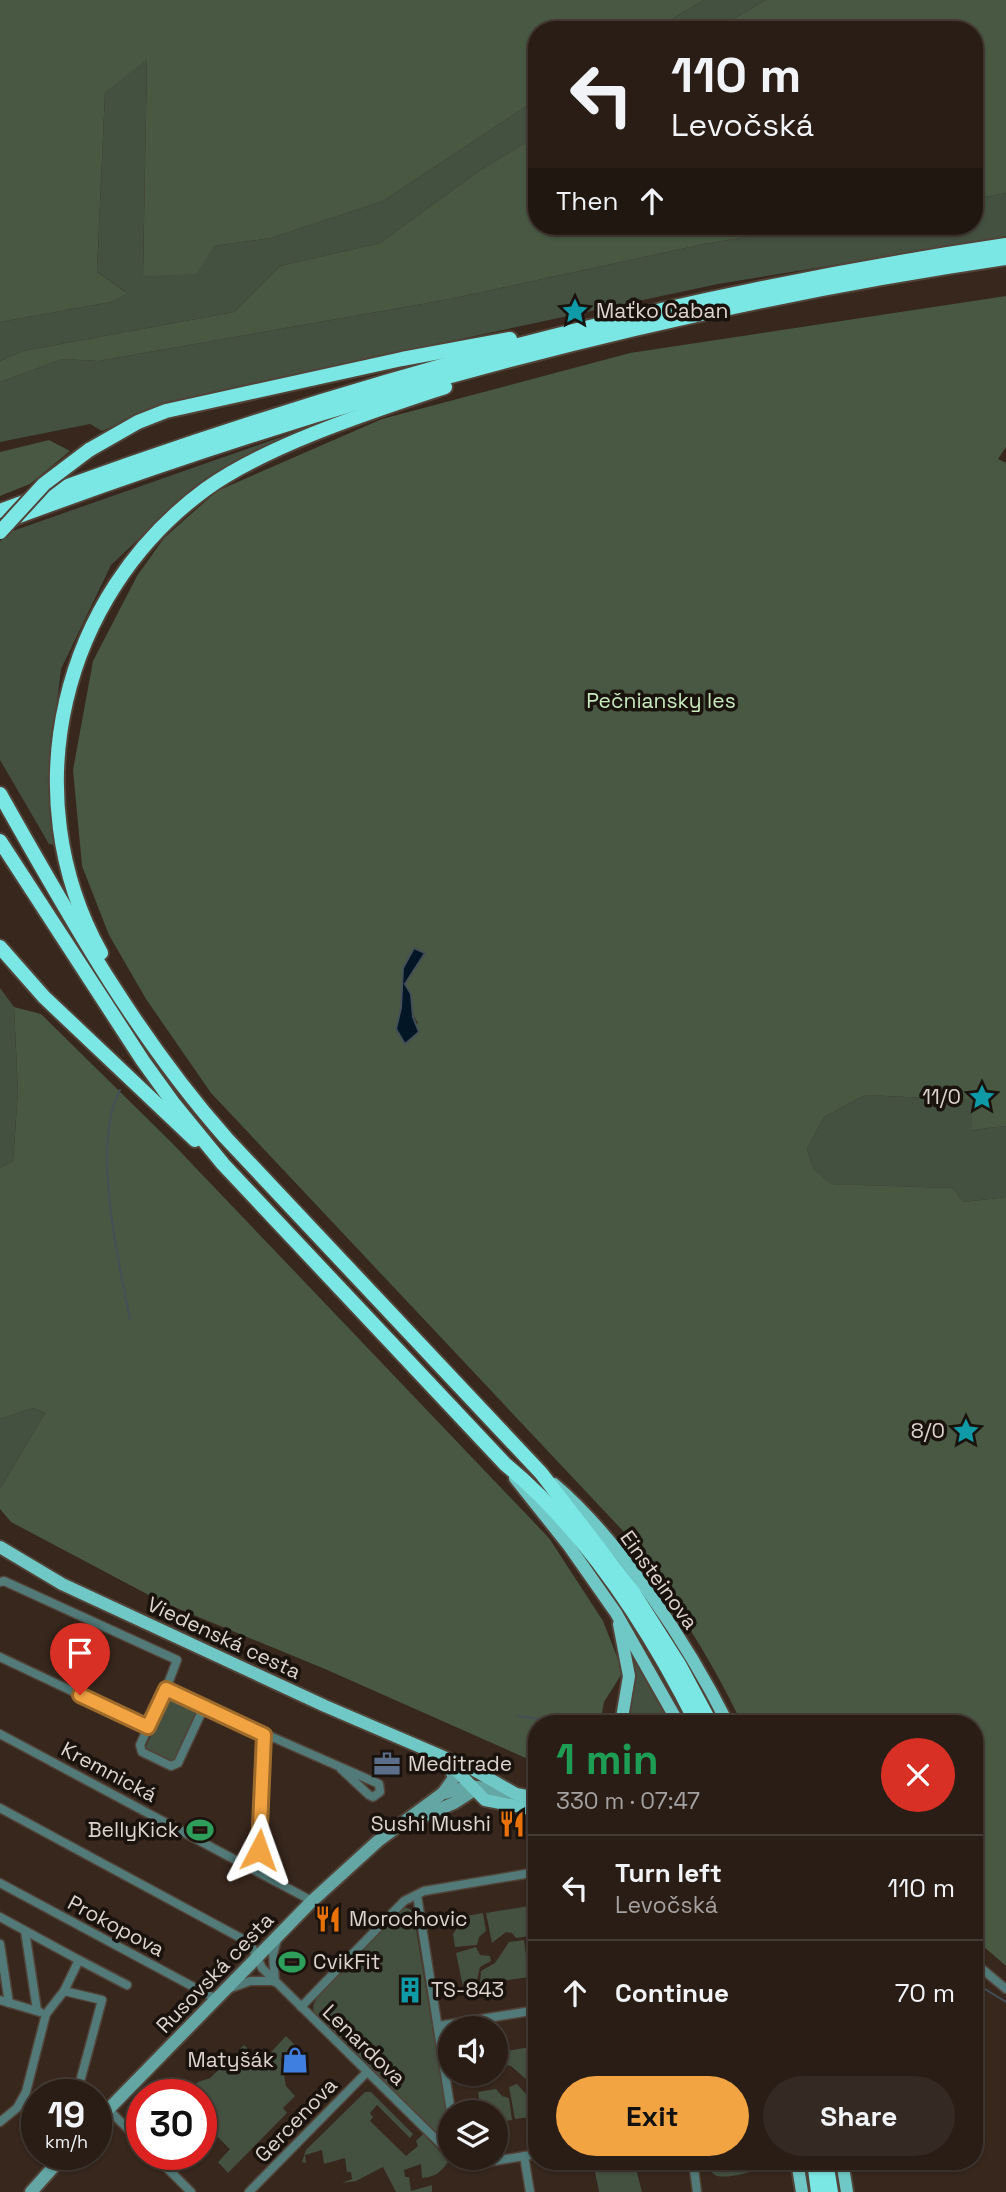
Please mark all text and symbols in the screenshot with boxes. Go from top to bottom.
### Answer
text: 110 m [671,44,801,106]
icon: left [556,49,647,140]
text: Levočská [671,105,814,145]
icon: ahead [633,182,671,220]
text: Then [556,184,619,218]
place icon: Maťko Caban [560,296,590,326]
place label: Maťko Caban [596,297,728,324]
park label: Pečniansky les [586,687,736,714]
place icon: 11/0 [967,1082,997,1112]
place label: 11/0 [922,1083,961,1110]
place icon: 8/0 [951,1416,981,1446]
place label: 8/0 [911,1417,945,1444]
street label: Einsteinova [614,1525,704,1635]
street label: Viedenská cesta [143,1590,305,1685]
pin [50,1623,110,1695]
icon: arrive [61,1634,99,1672]
text: 1 min [556,1733,659,1786]
street label: Kremnická [57,1735,162,1808]
button: close [881,1738,955,1812]
office icon: Meditrade [372,1749,402,1779]
place label: Meditrade [408,1750,512,1777]
text: 330 m · 07:47 [556,1786,700,1816]
restaurant icon: Sushi Mushi [497,1809,527,1839]
place label: Sushi Mushi [371,1810,491,1837]
position arrow [222,1813,296,1887]
sports icon: BellyKick [185,1815,215,1845]
place label: BellyKick [88,1816,179,1843]
text: Turn left [615,1856,722,1890]
icon: left [556,1869,594,1907]
text: 110 m [888,1871,955,1905]
street label: Prokopova [63,1889,169,1962]
text: Levočská [615,1890,718,1920]
restaurant icon: Morochovic [313,1904,343,1934]
place label: Morochovic [349,1905,468,1932]
street label: Rusovská cesta [150,1907,279,2039]
sports icon: CvikFit [277,1947,307,1977]
place label: CvikFit [313,1948,380,1975]
icon: ahead [556,1974,594,2012]
building icon: TS-843 [395,1975,425,2005]
place label: TS-843 [431,1976,504,2003]
text: Continue [615,1976,729,2010]
text: 70 m [895,1976,955,2010]
street label: Lenardova [317,1998,412,2091]
map controls [438,2016,508,2170]
button: sound [438,2016,508,2086]
shop icon: Matyšák [280,2045,310,2075]
place label: Matyšák [188,2046,274,2073]
street label: Gercenova [249,2072,343,2168]
button: Exit [556,2076,749,2156]
button: Share [763,2076,955,2156]
speed limit sign: 30 [126,2079,217,2170]
text: 19 [48,2093,85,2137]
button: layers [438,2100,508,2170]
text: km/h [45,2130,88,2153]

